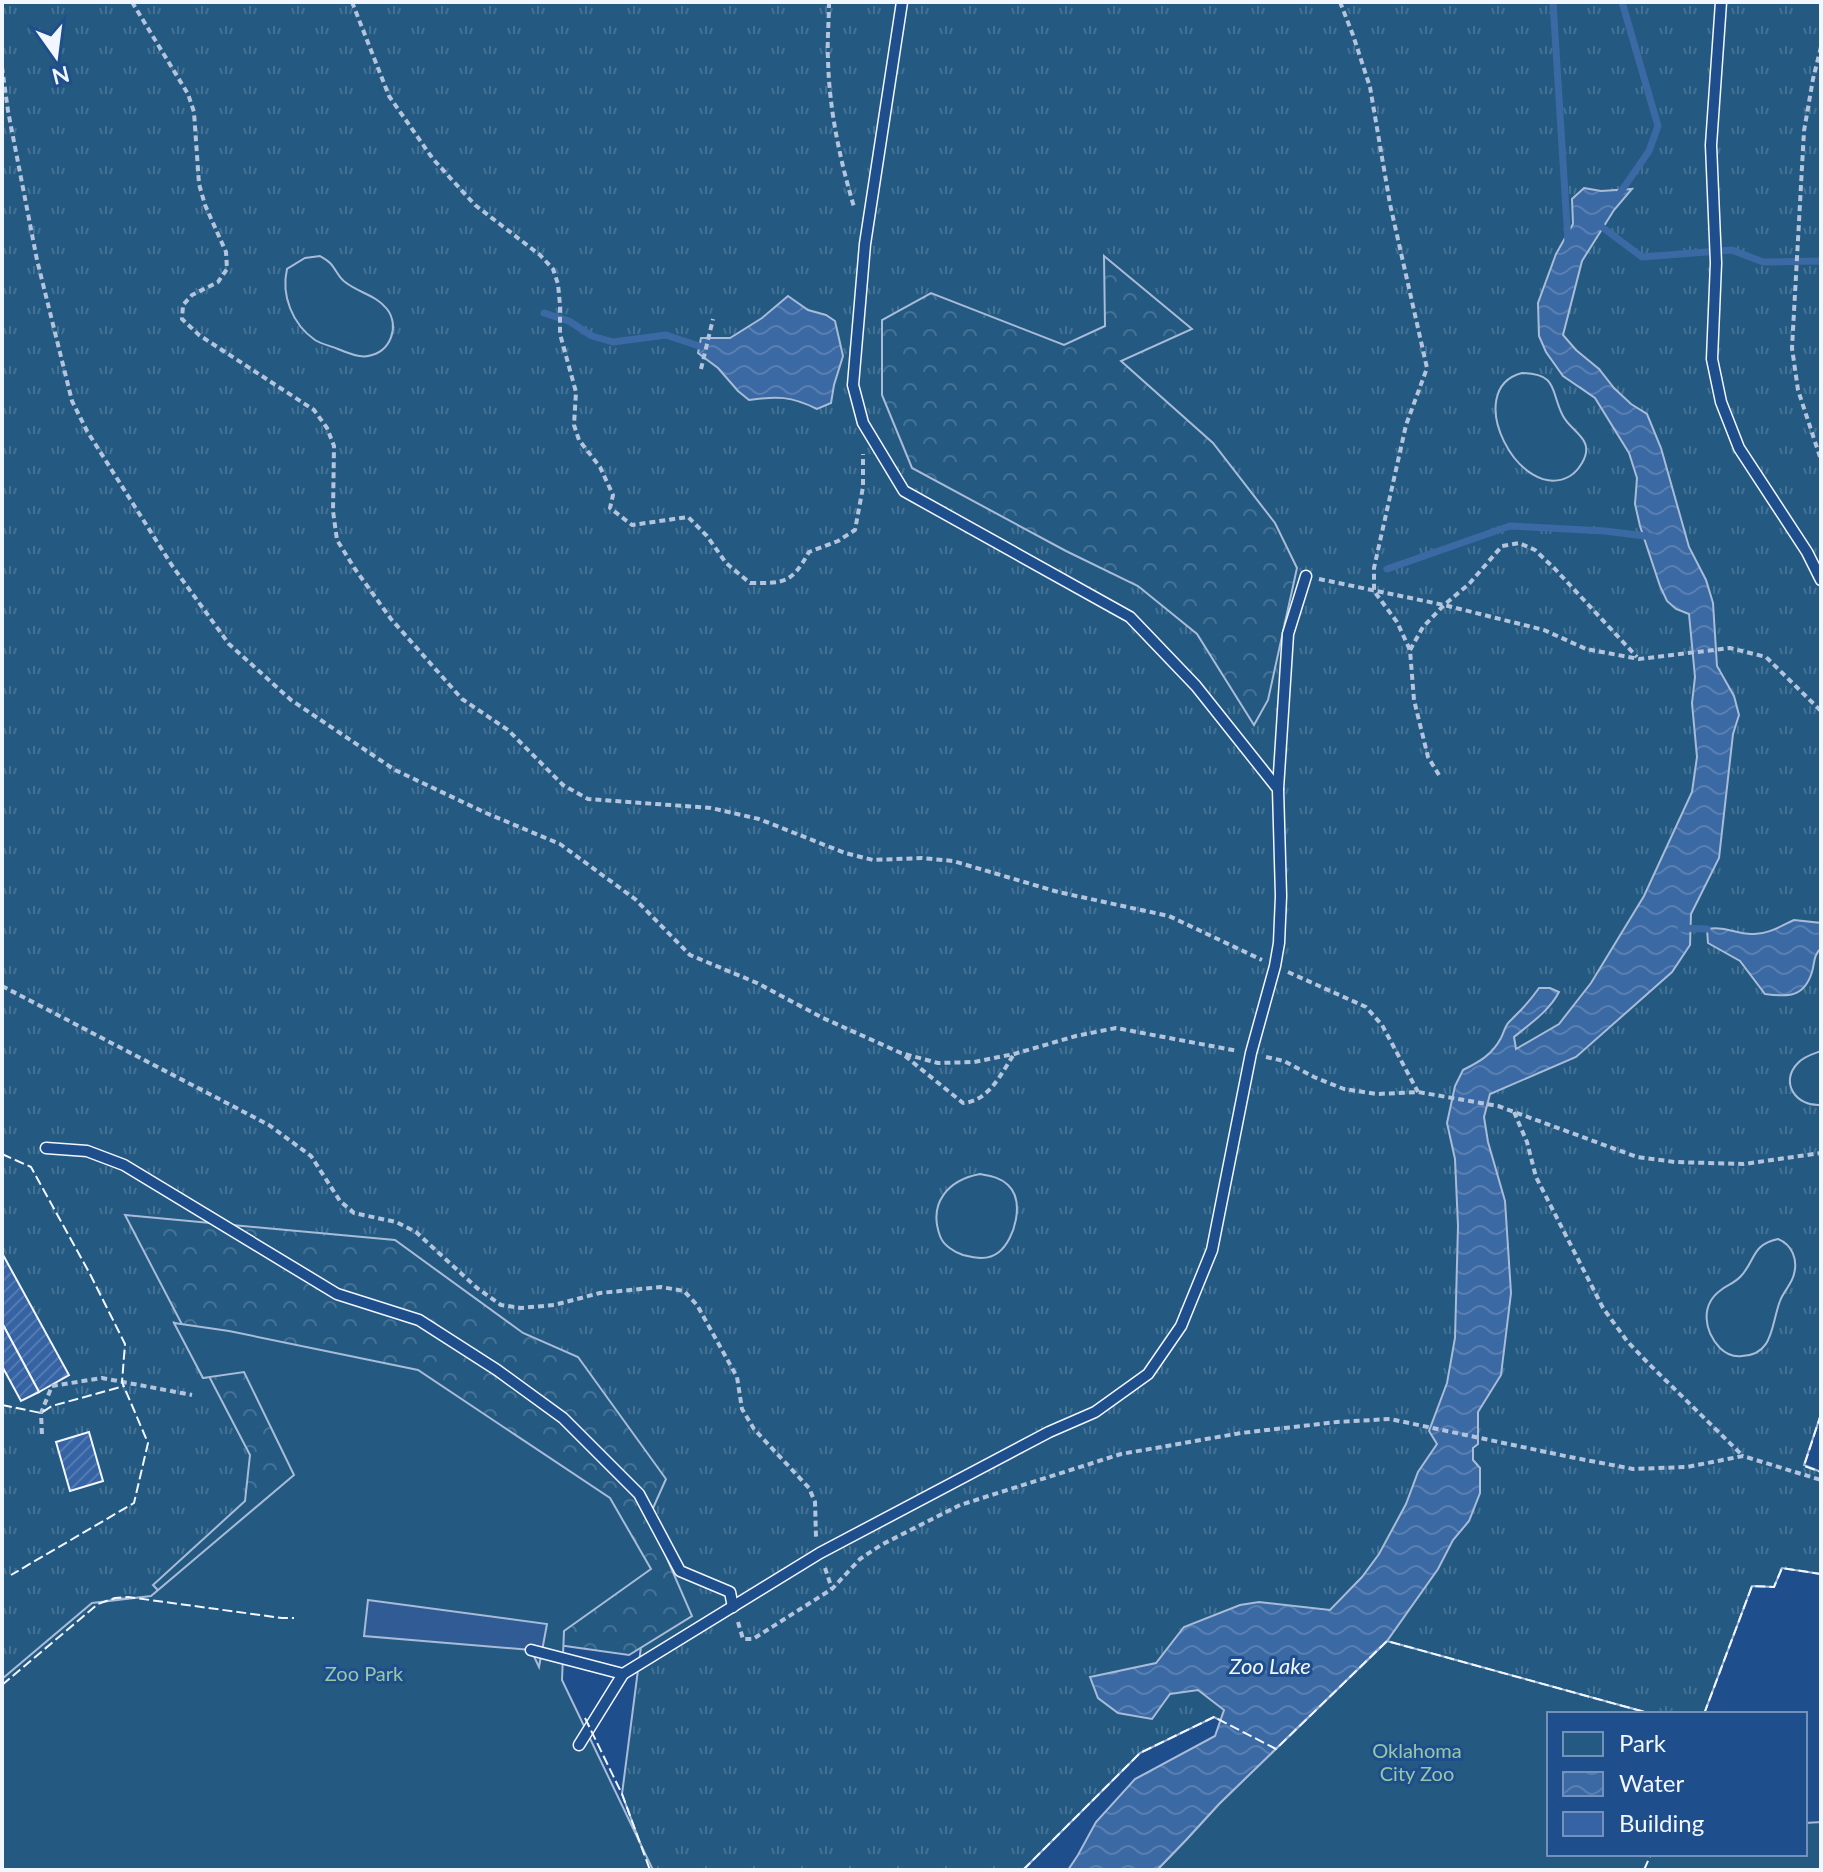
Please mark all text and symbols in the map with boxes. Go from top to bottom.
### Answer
north arrow [16,16,96,96]
text: N [49,61,72,91]
water label: Zoo Lake [1228,1652,1311,1679]
park label: Zoo Park [325,1661,404,1685]
legend [1547,1712,1807,1856]
text: Park [1619,1728,1667,1757]
park label: Oklahoma City Zoo [1372,1738,1462,1785]
text: Water [1619,1768,1684,1797]
text: Building [1619,1808,1704,1837]

